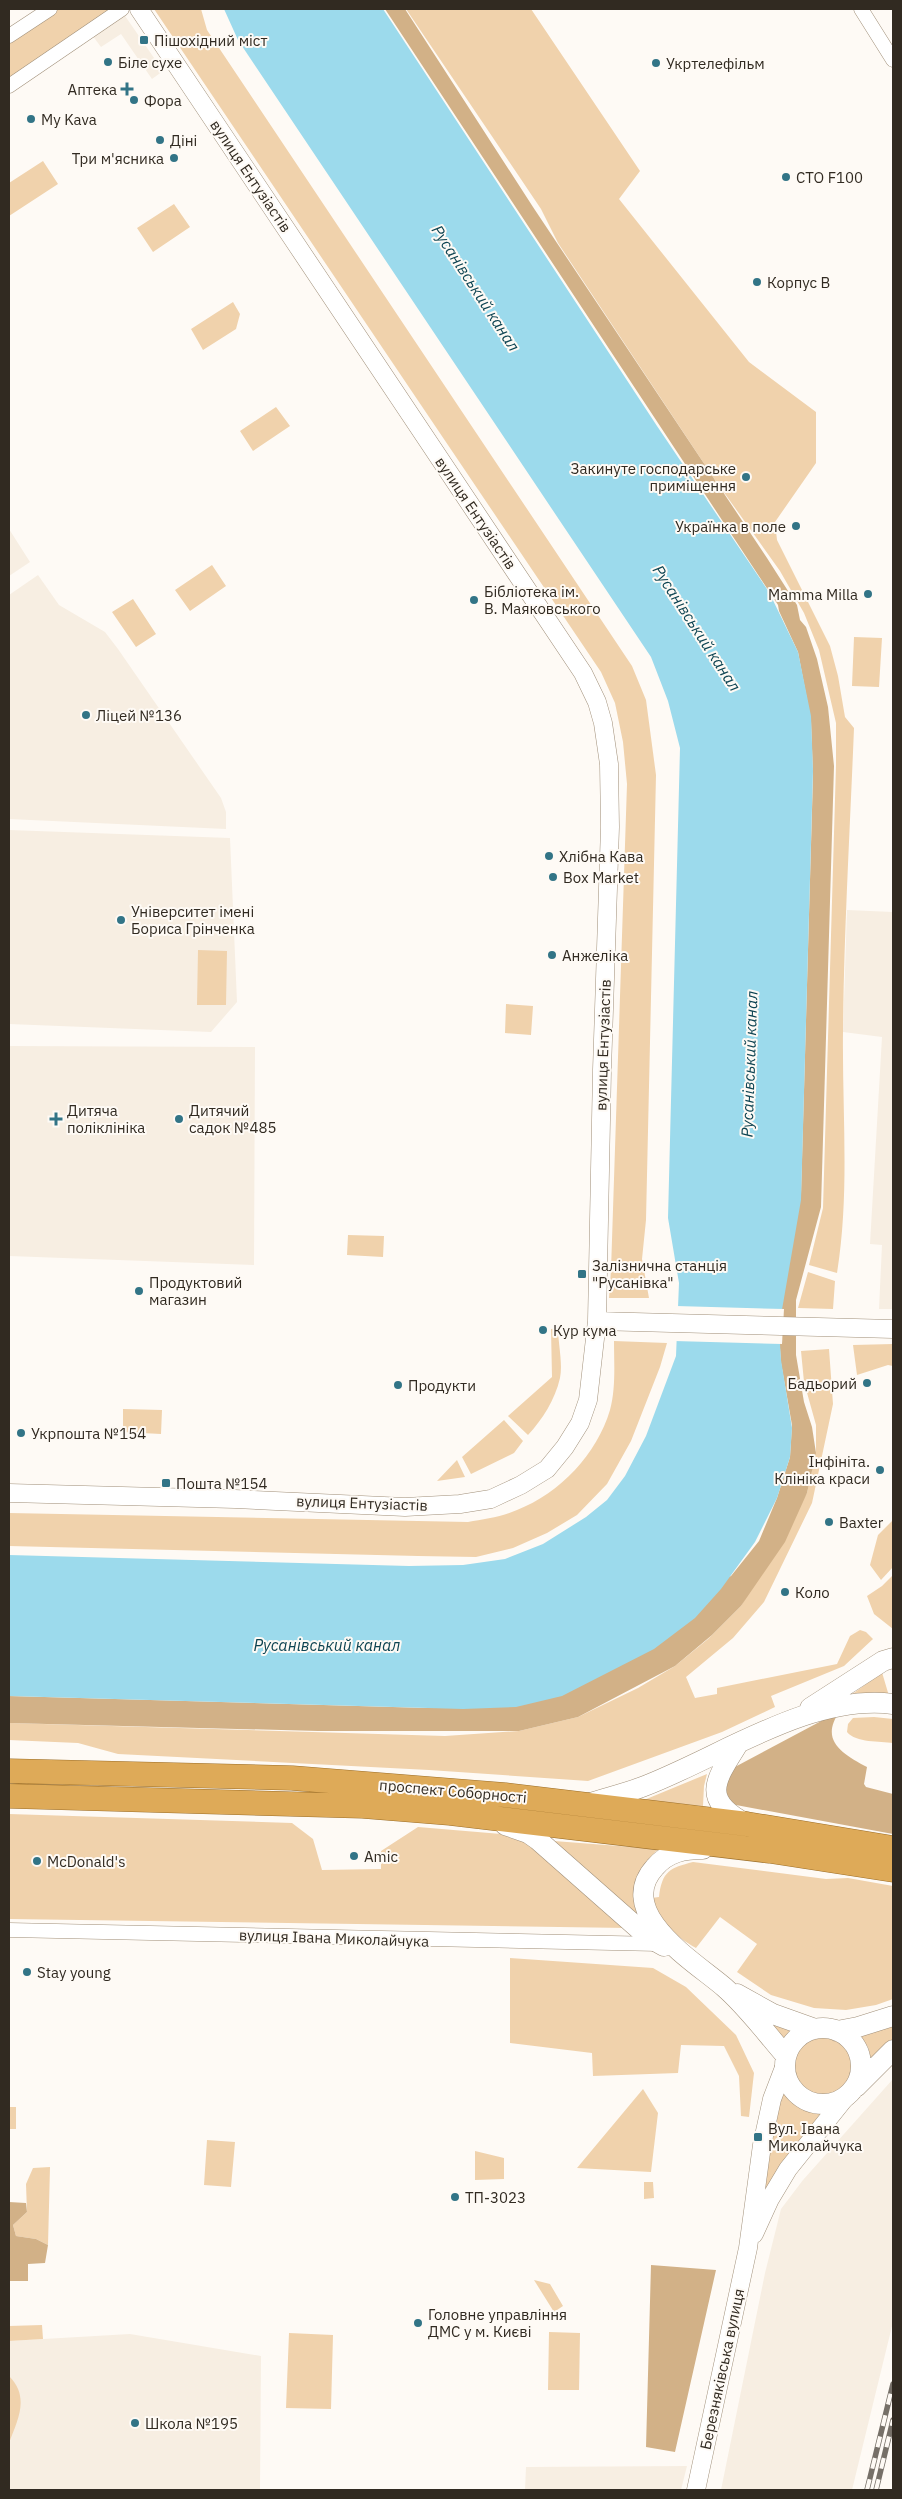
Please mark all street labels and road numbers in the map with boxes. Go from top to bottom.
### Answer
street label: вулиця Ентузіастів [206,116,296,236]
street label: вулиця Ентузіастів [431,453,521,573]
street label: вулиця Ентузіастів [591,979,615,1111]
street label: вулиця Ентузіастів [296,1491,428,1515]
street label: проспект Соборності [378,1775,528,1807]
street label: вулиця Івана Миколайчука [239,1925,429,1951]
street label: Березняківська вулиця [696,2287,748,2451]

